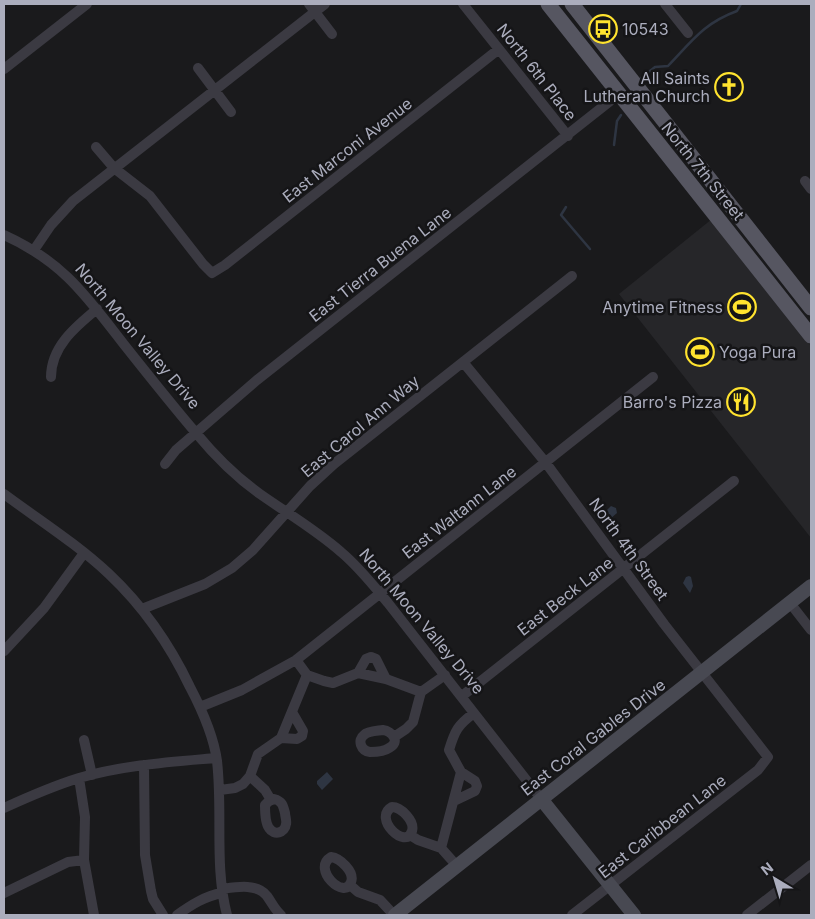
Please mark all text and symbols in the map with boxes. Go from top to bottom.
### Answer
bus stop icon: 10543 [588,14,618,44]
street label: North 6th Place [493,19,581,125]
place label: 10543 [622,19,669,39]
place label: All Saints Lutheran Church [584,68,710,106]
church icon: All Saints Lutheran Church [714,72,744,102]
street label: East Marconi Avenue [278,93,416,207]
street label: North 7th Street [657,118,749,224]
street label: East Tierra Buena Lane [305,202,455,326]
street label: North Moon Valley Drive [71,259,205,413]
sports icon: Anytime Fitness [727,292,757,322]
place label: Anytime Fitness [602,297,723,317]
sports icon: Yoga Pura [685,337,715,367]
place label: Yoga Pura [719,342,796,362]
street label: East Carol Ann Way [297,371,423,481]
restaurant icon: Barro's Pizza [726,387,756,417]
place label: Barro's Pizza [623,392,722,412]
street label: East Waltann Lane [398,461,520,563]
street label: North 4th Street [585,494,673,604]
street label: North Moon Valley Drive [355,544,489,698]
street label: East Beck Lane [513,552,617,640]
street label: East Coral Gables Drive [517,674,669,800]
street label: East Caribbean Lane [594,770,730,882]
north arrow [750,854,800,904]
text: N [757,858,776,878]

